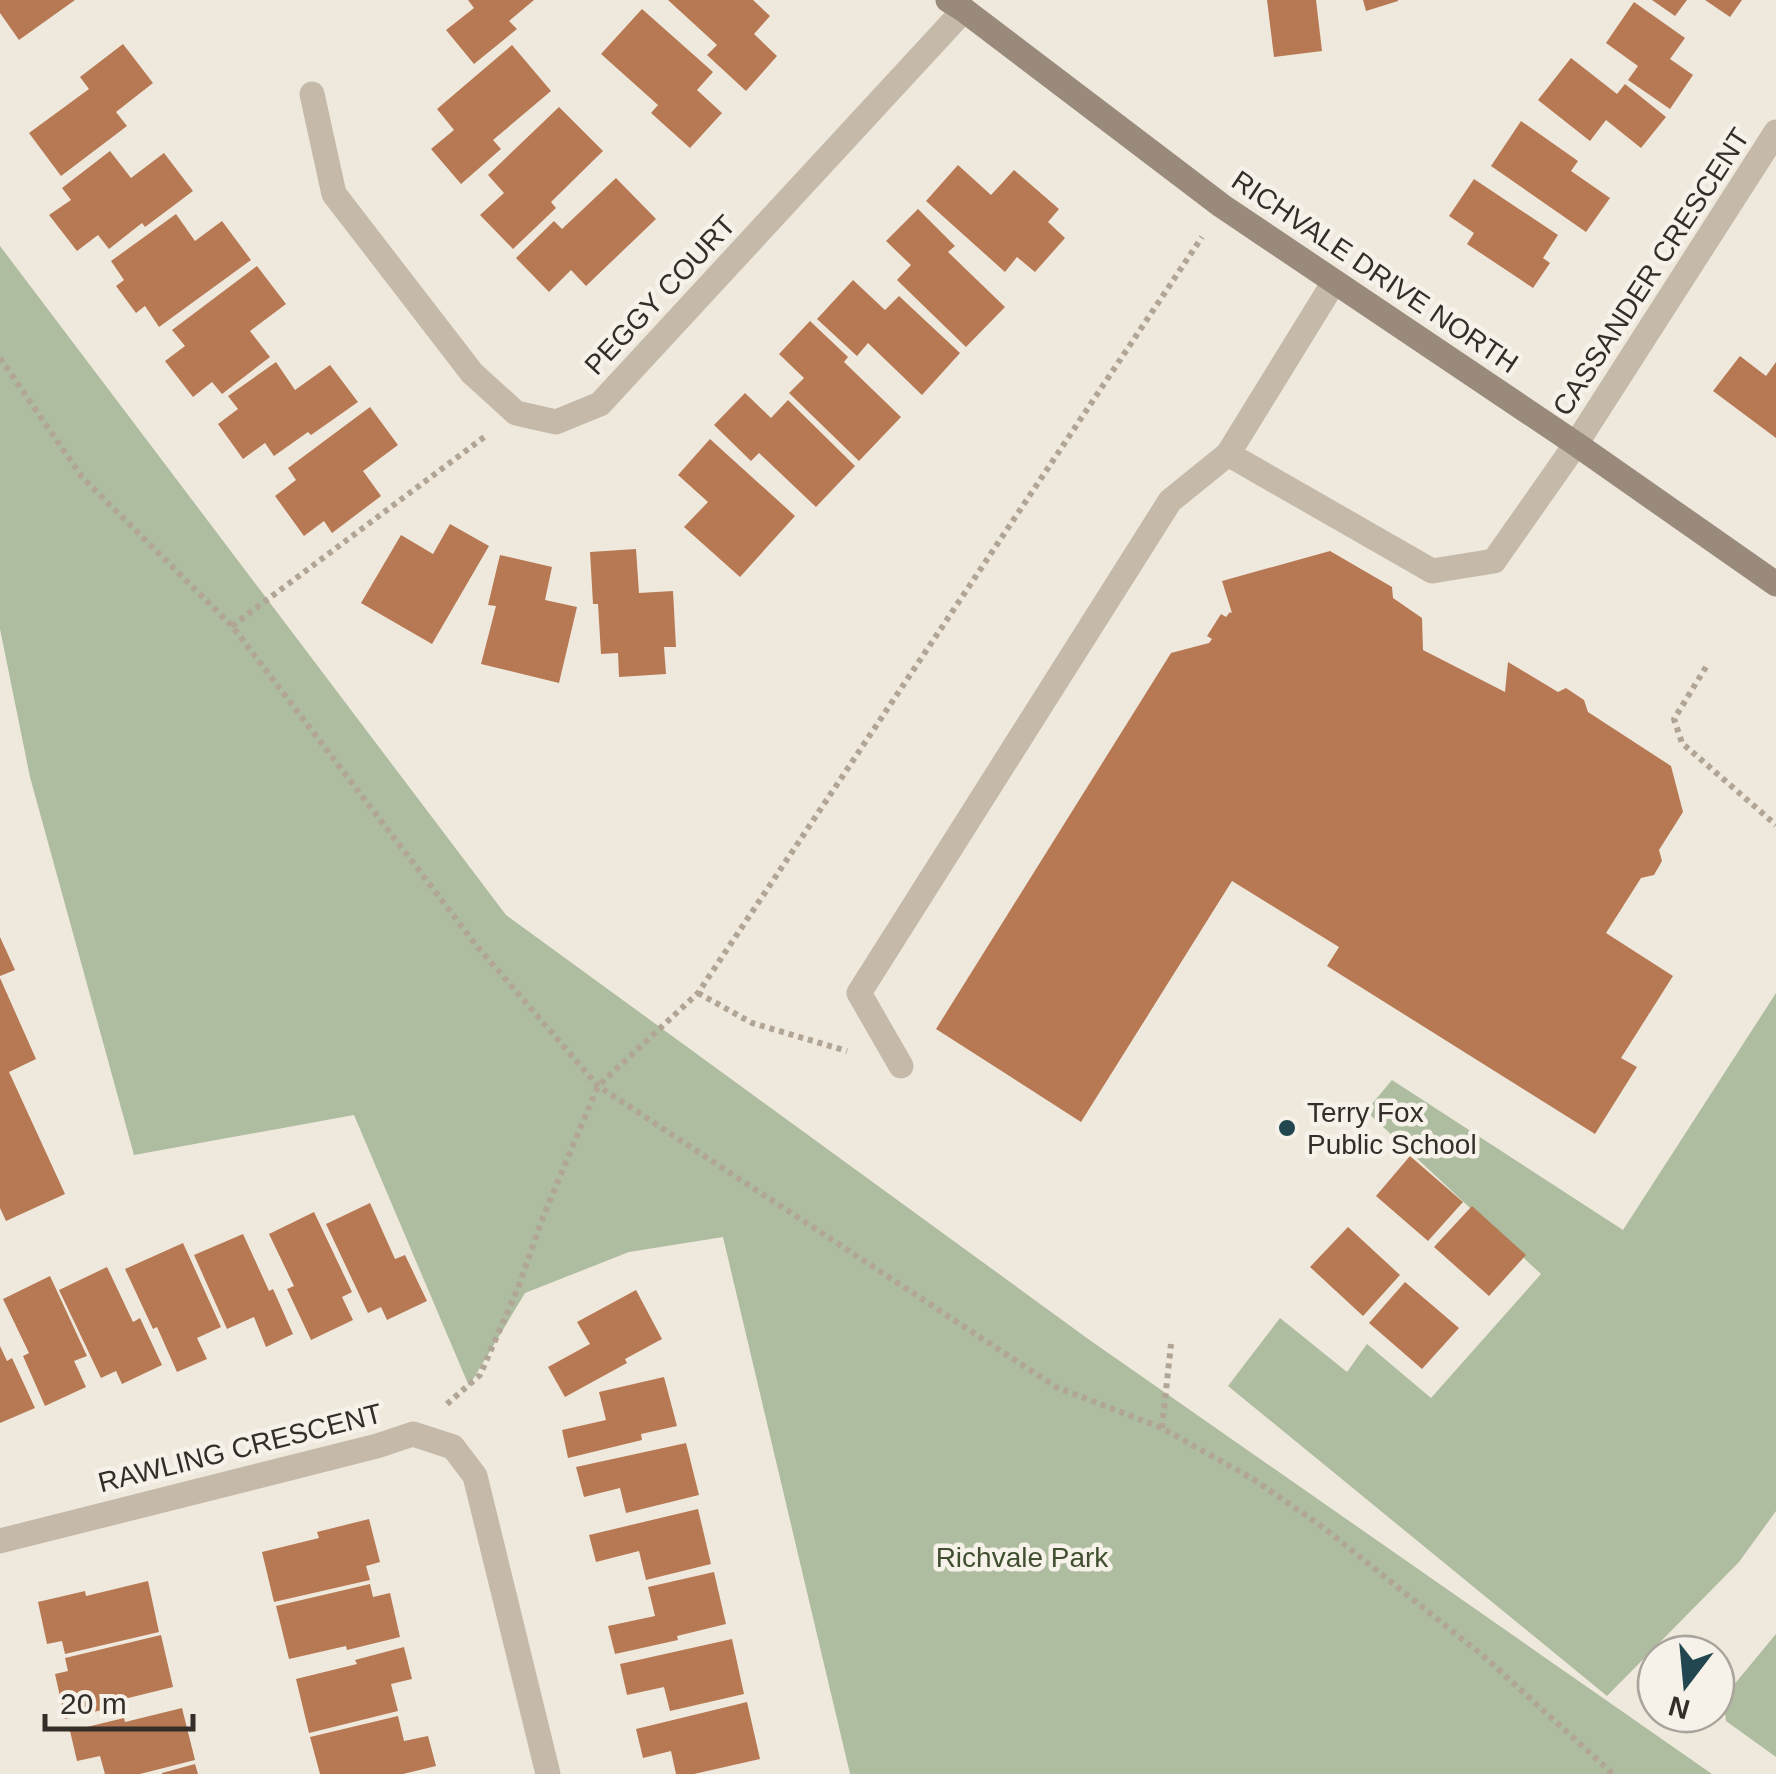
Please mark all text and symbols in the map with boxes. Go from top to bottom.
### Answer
street label: CASSANDER CRESCENT [1546,123,1756,421]
street label: RICHVALE DRIVE NORTH [1226,165,1524,379]
street label: PEGGY COURT [578,209,742,381]
place label: Terry Fox Public School [1307,1097,1477,1160]
marker: Terry Fox Public School [1276,1117,1298,1139]
street label: RAWLING CRESCENT [95,1398,385,1498]
park label: Richvale Park [936,1542,1109,1573]
north arrow [1636,1634,1736,1734]
scale bar [45,1669,192,1731]
text: 20 m [60,1687,127,1720]
text: N [1665,1690,1693,1725]

